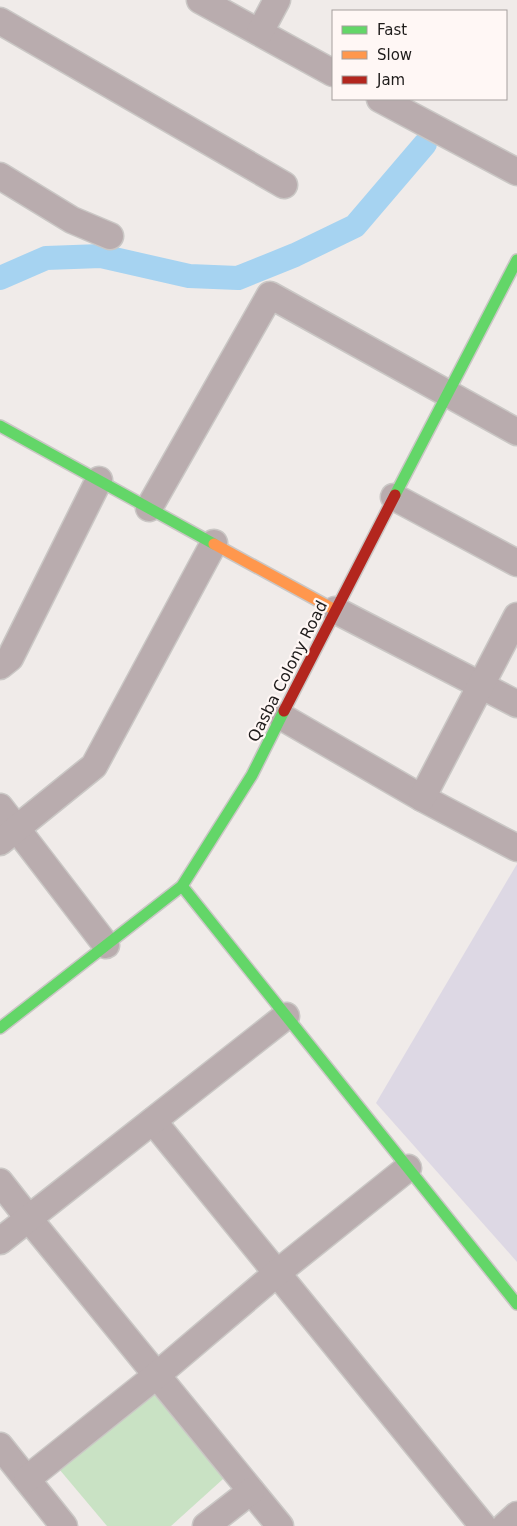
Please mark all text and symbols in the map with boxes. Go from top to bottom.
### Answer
legend [332,10,507,100]
text: Fast [377,21,407,39]
text: Slow [377,46,412,64]
text: Jam [376,71,405,89]
street label: Qasba Colony Road [244,597,331,745]

